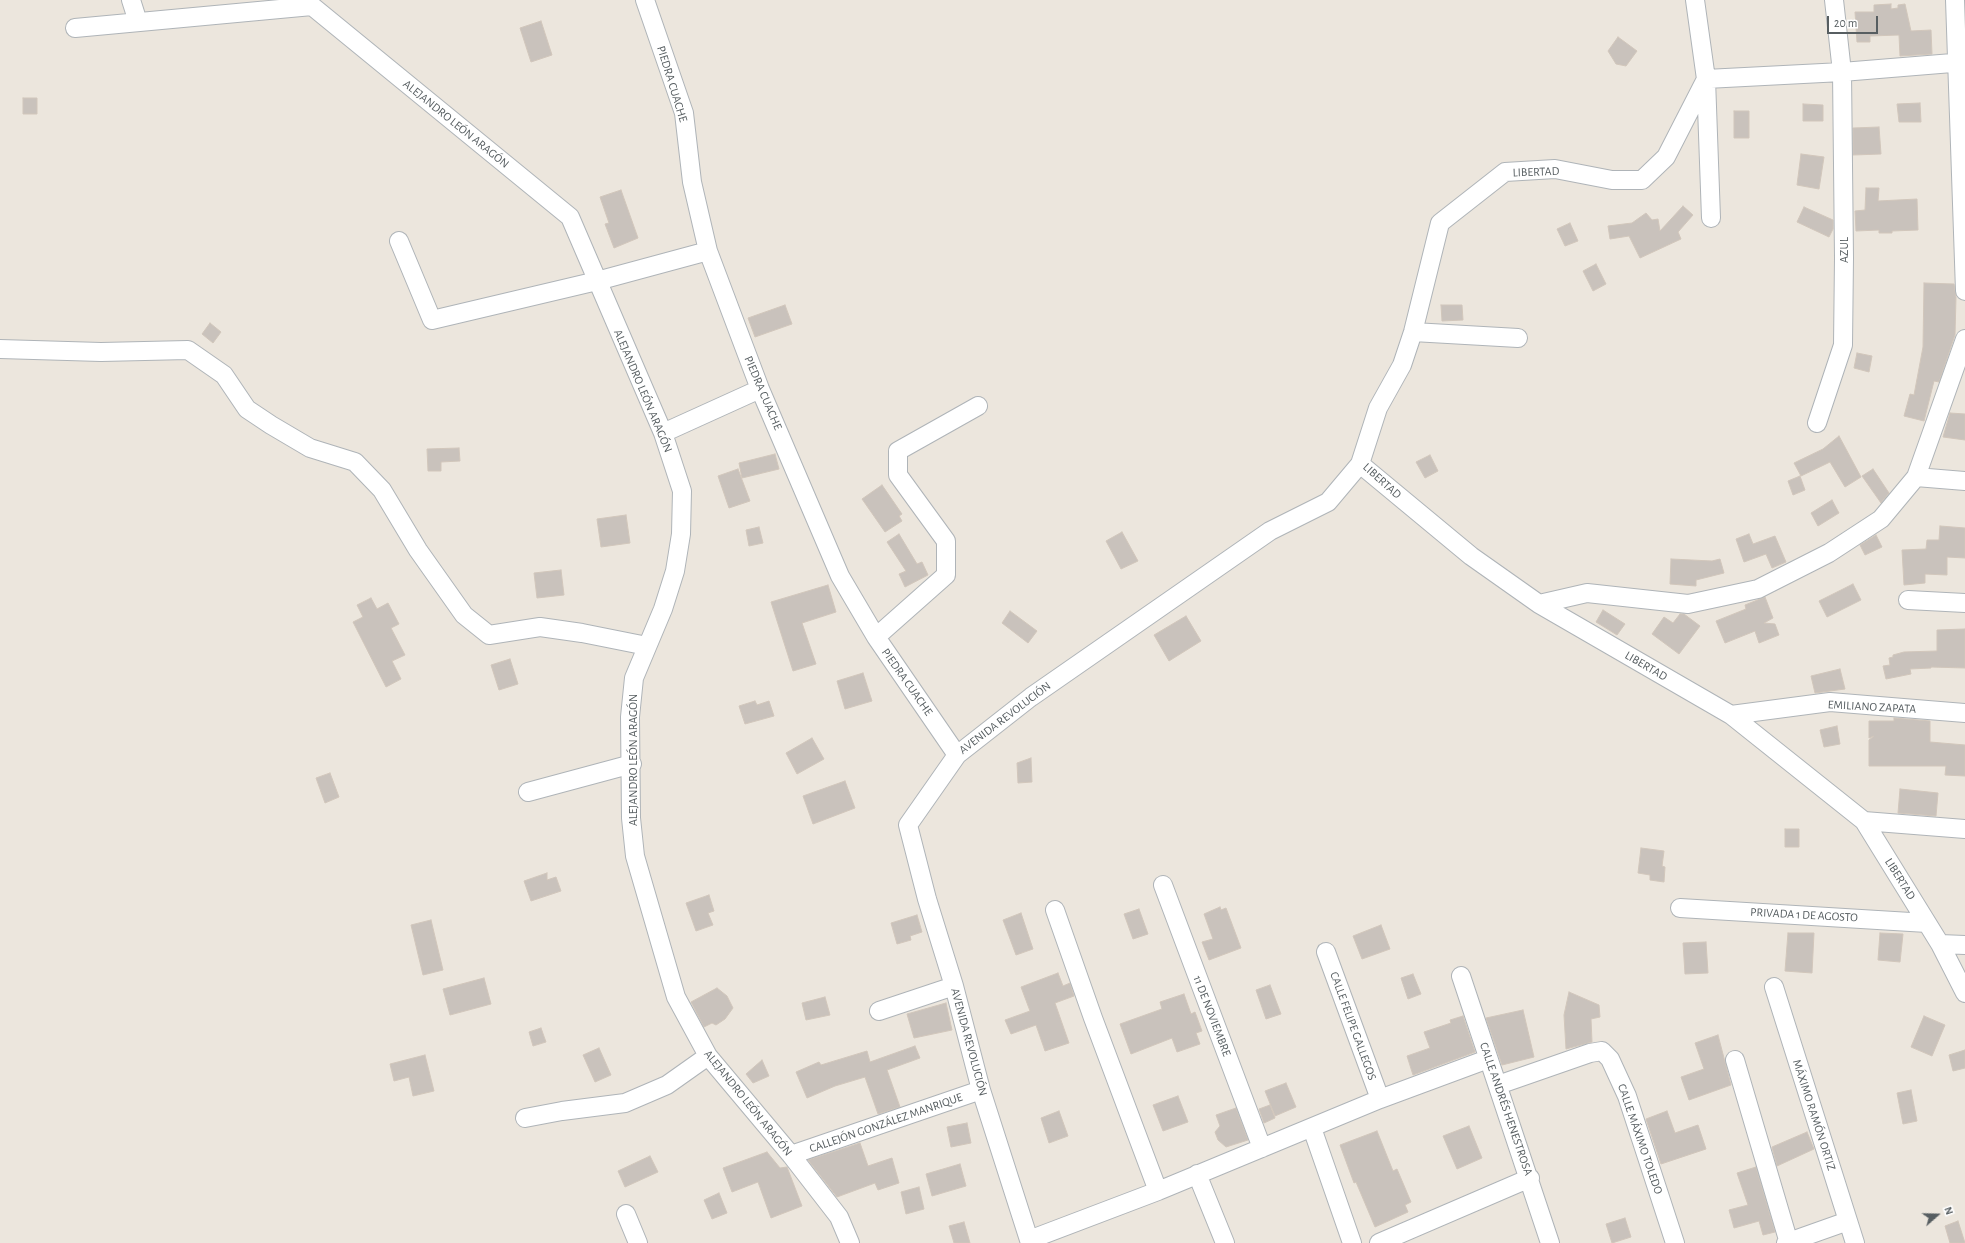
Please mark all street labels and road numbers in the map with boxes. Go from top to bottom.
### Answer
street label: PIEDRA CUACHE [654,44,690,124]
street label: ALEJANDRO LEÓN ARAGÓN [400,77,512,171]
street label: LIBERTAD [1512,164,1560,180]
street label: AZUL [1837,237,1851,263]
street label: ALEJANDRO LEÓN ARAGÓN [611,327,675,455]
street label: PIEDRA CUACHE [741,354,785,432]
street label: LIBERTAD [1360,460,1404,502]
street label: PIEDRA CUACHE [878,645,936,719]
street label: LIBERTAD [1622,648,1670,684]
street label: AVENIDA REVOLUCIÓN [956,679,1054,757]
street label: ALEJANDRO LEÓN ARAGÓN [626,694,640,826]
street label: EMILIANO ZAPATA [1827,697,1917,717]
street label: LIBERTAD [1882,855,1918,903]
street label: PRIVADA 1 DE AGOSTO [1750,905,1858,925]
street label: CALLE FELIPE GALLEGOS [1327,970,1379,1082]
street label: 11 DE NOVIEMBRE [1190,974,1234,1058]
street label: AVENIDA REVOLUCIÓN [948,986,990,1098]
street label: CALLE ANDRÉS HENESTROSA [1476,1040,1536,1178]
street label: ALEJANDRO LEÓN ARAGÓN [701,1047,795,1159]
street label: MÁXIMO RAMÓN ORTIZ [1789,1058,1839,1172]
street label: CALLE MÁXIMO TOLEDO [1614,1082,1666,1196]
street label: CALLEJÓN GONZÁLEZ MANRIQUE [808,1090,964,1156]

